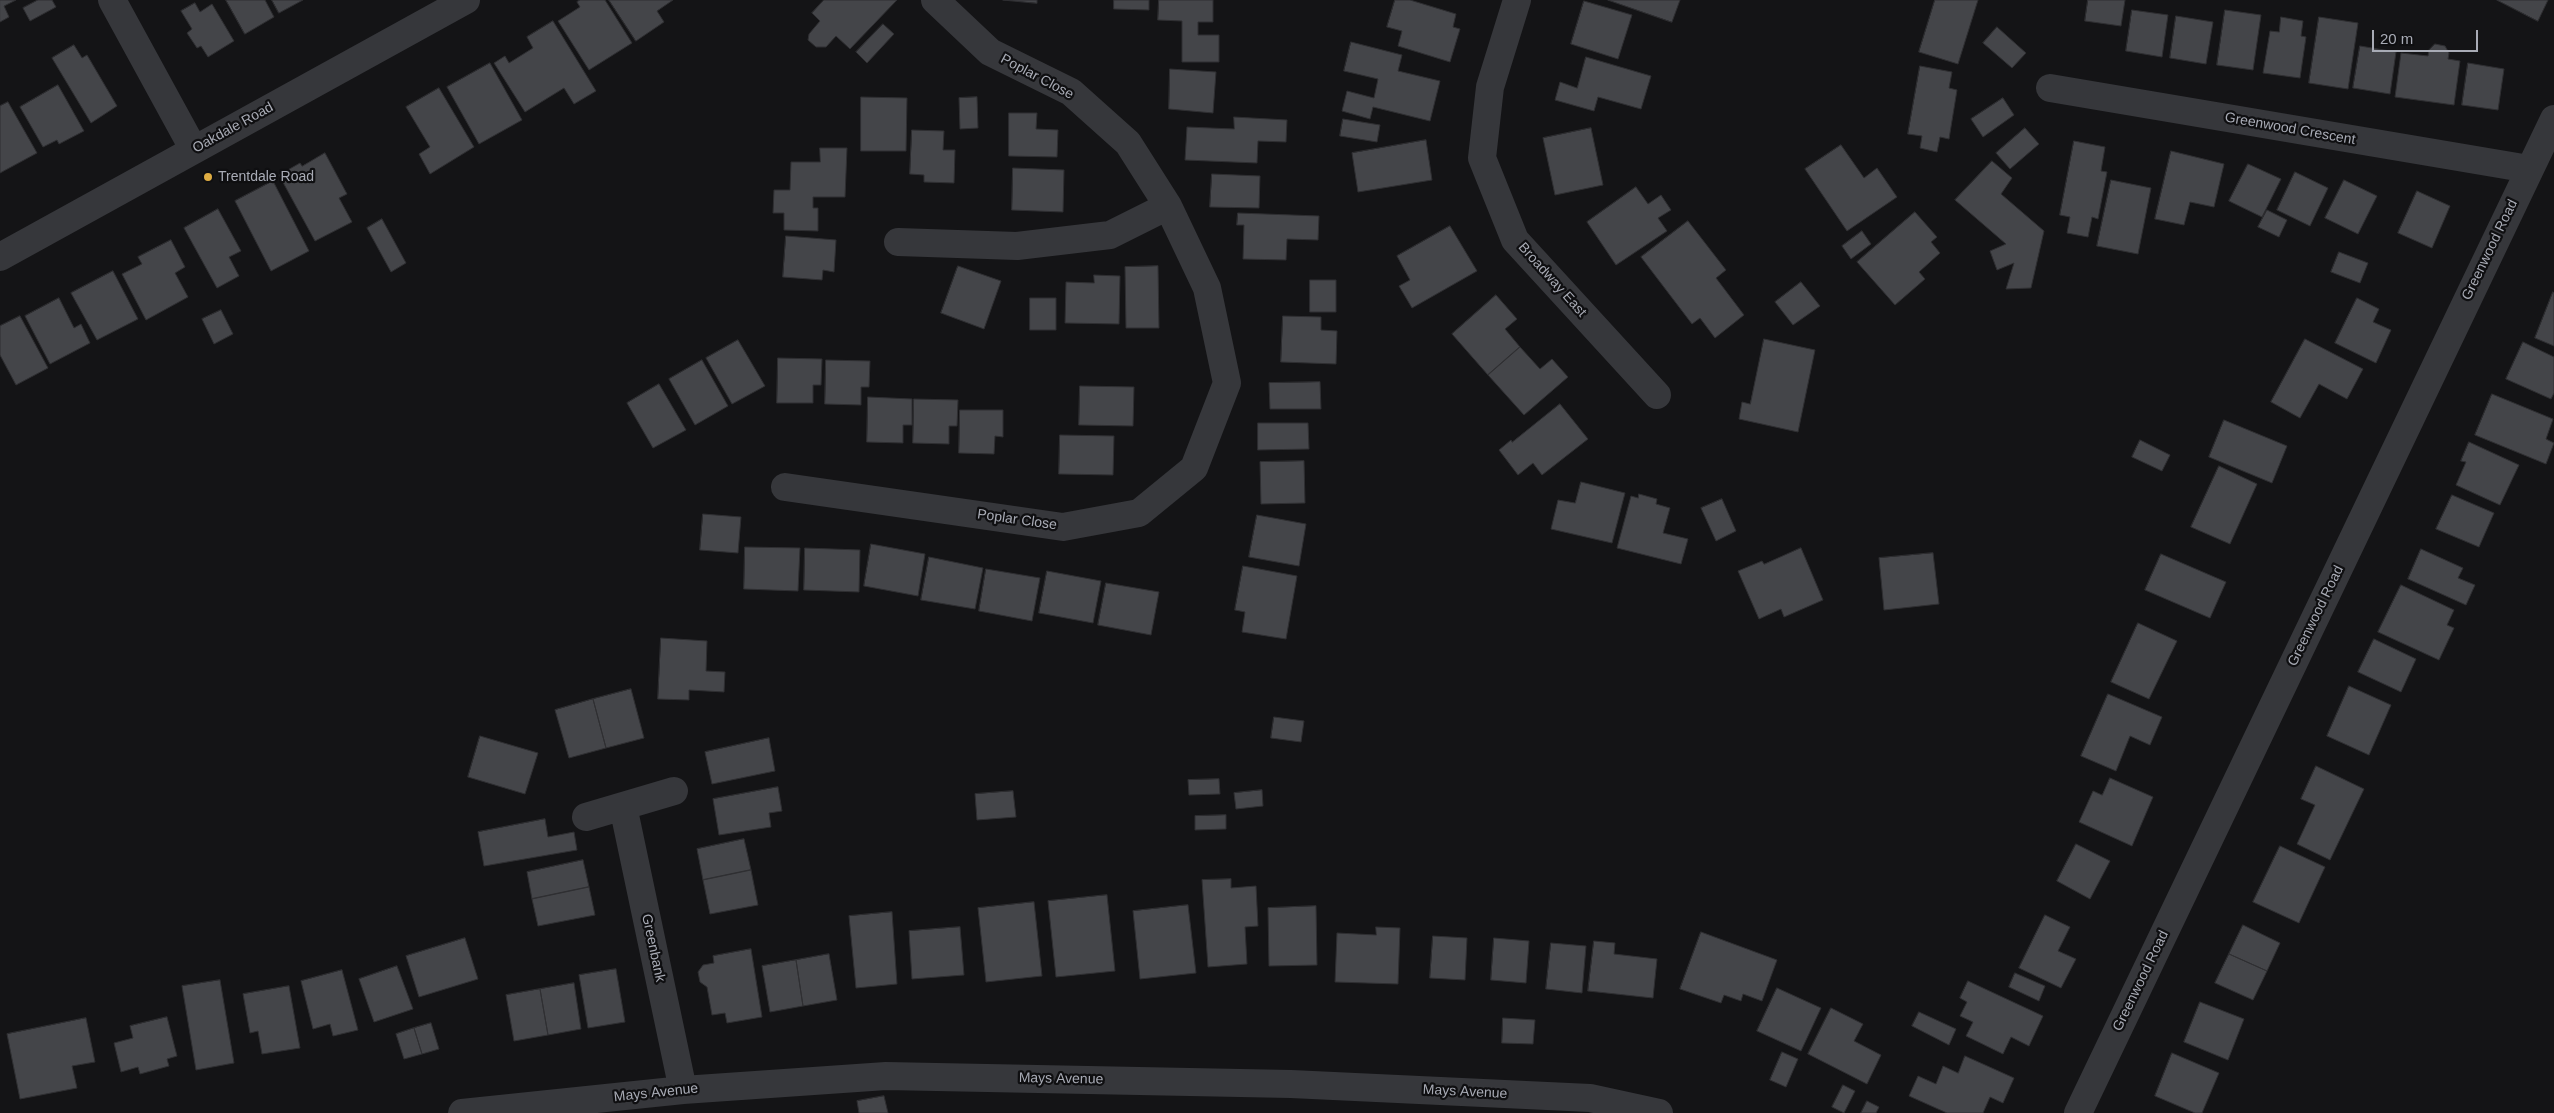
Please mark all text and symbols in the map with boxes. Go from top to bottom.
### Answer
scale bar [2374,20,2480,52]
text: 20 m [2380,30,2413,47]
street label: Poplar Close [998,51,1076,103]
street label: Oakdale Road [190,99,276,157]
street label: Greenwood Crescent [2223,109,2357,149]
place label: Trentdale Road [218,169,314,185]
marker: Trentdale Road [202,171,214,183]
street label: Greenwood Road [2458,197,2522,303]
street label: Broadway East [1514,239,1590,321]
street label: Poplar Close [976,506,1058,534]
street label: Greenwood Road [2284,563,2348,669]
street label: Greenbank [638,912,668,984]
street label: Greenwood Road [2109,928,2173,1034]
street label: Mays Avenue [1019,1070,1103,1088]
street label: Mays Avenue [613,1080,699,1106]
street label: Mays Avenue [1422,1081,1508,1103]

